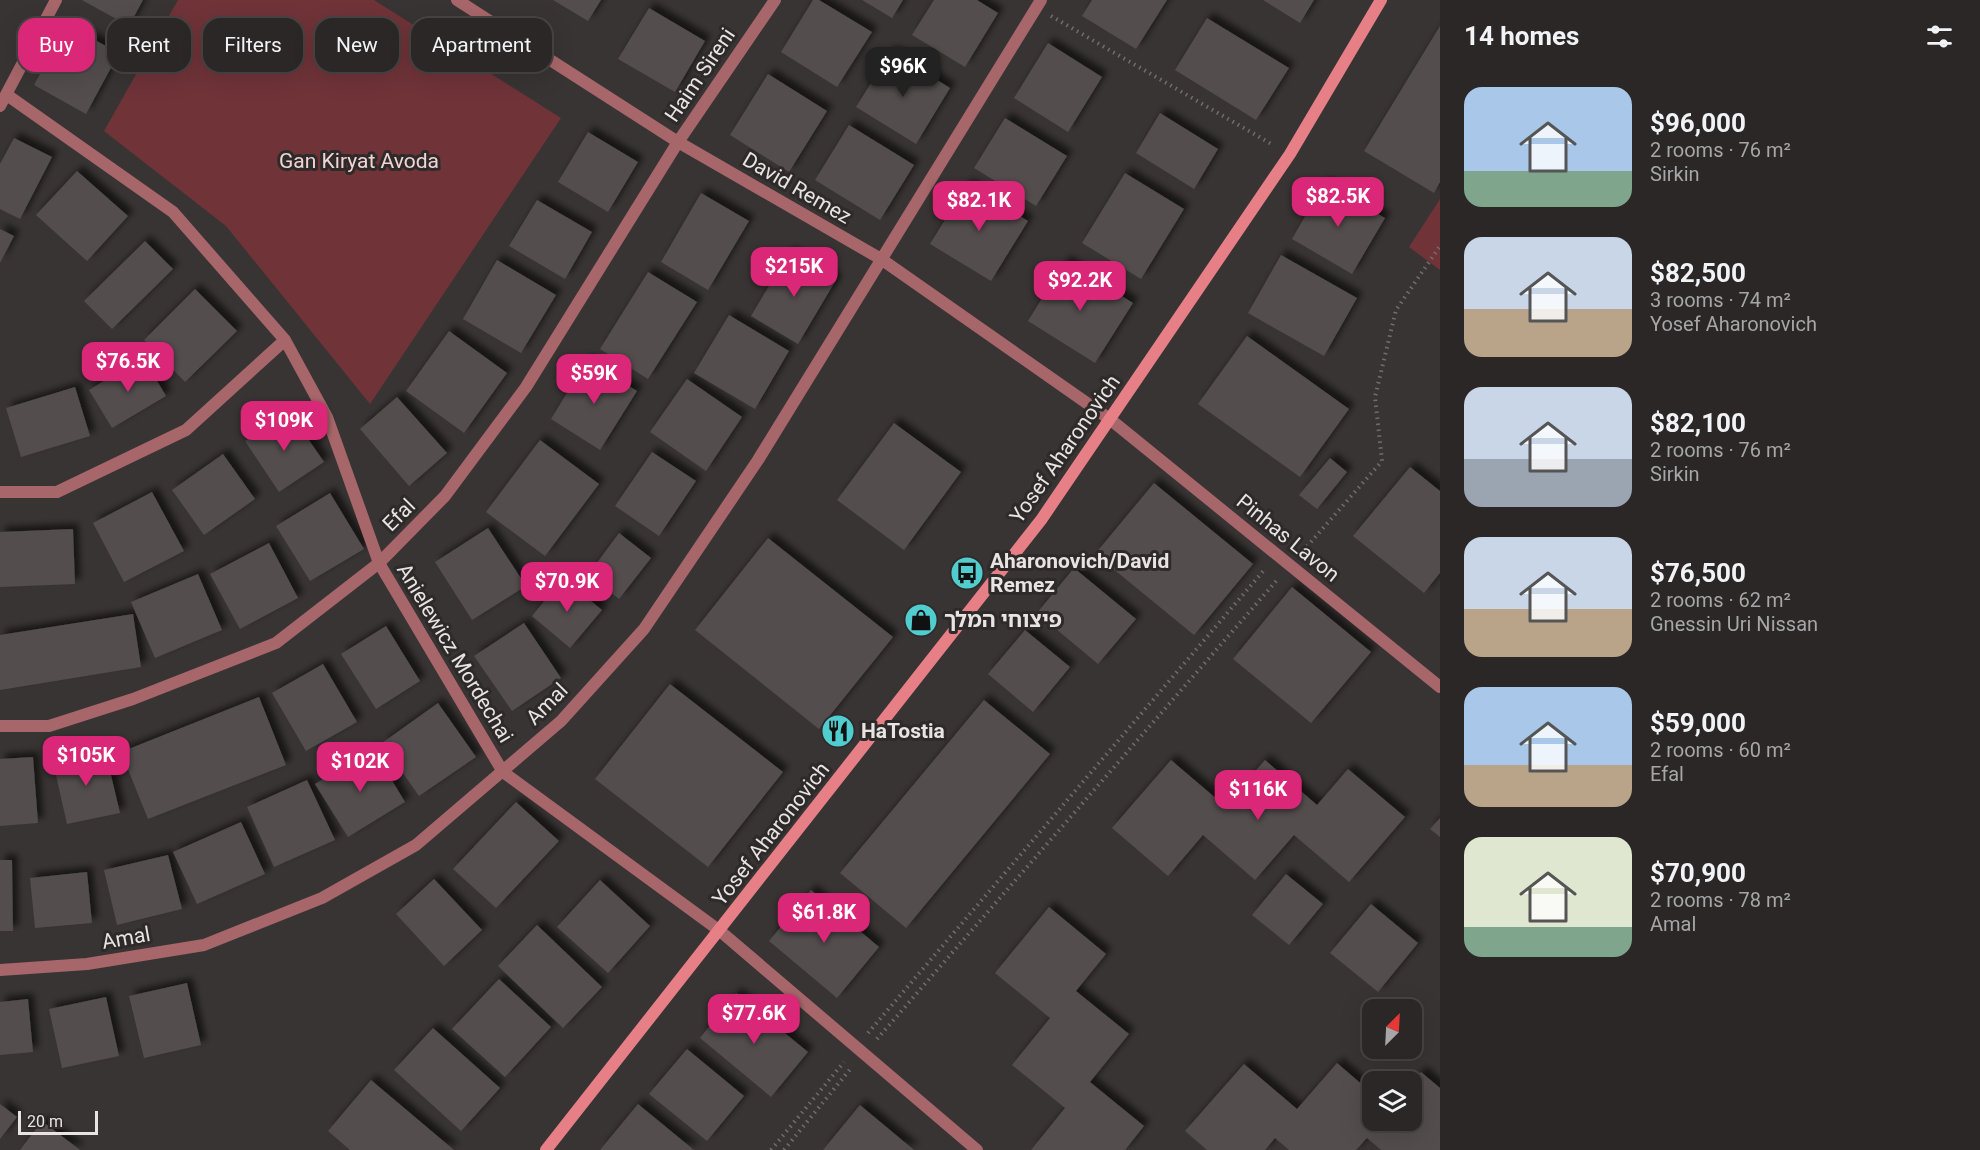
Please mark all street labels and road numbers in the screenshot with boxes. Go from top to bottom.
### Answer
street label: Haim Sireni [660,24,740,126]
street label: David Remez [738,147,856,229]
street label: Yosef Aharonovich [1005,370,1125,528]
street label: Pinhas Lavon [1232,489,1344,587]
street label: Efal [378,494,420,536]
street label: Anielewicz Mordechai [392,559,518,747]
street label: Amal [521,678,573,730]
street label: Yosef Aharonovich [708,758,834,910]
street label: Amal [100,922,152,954]

